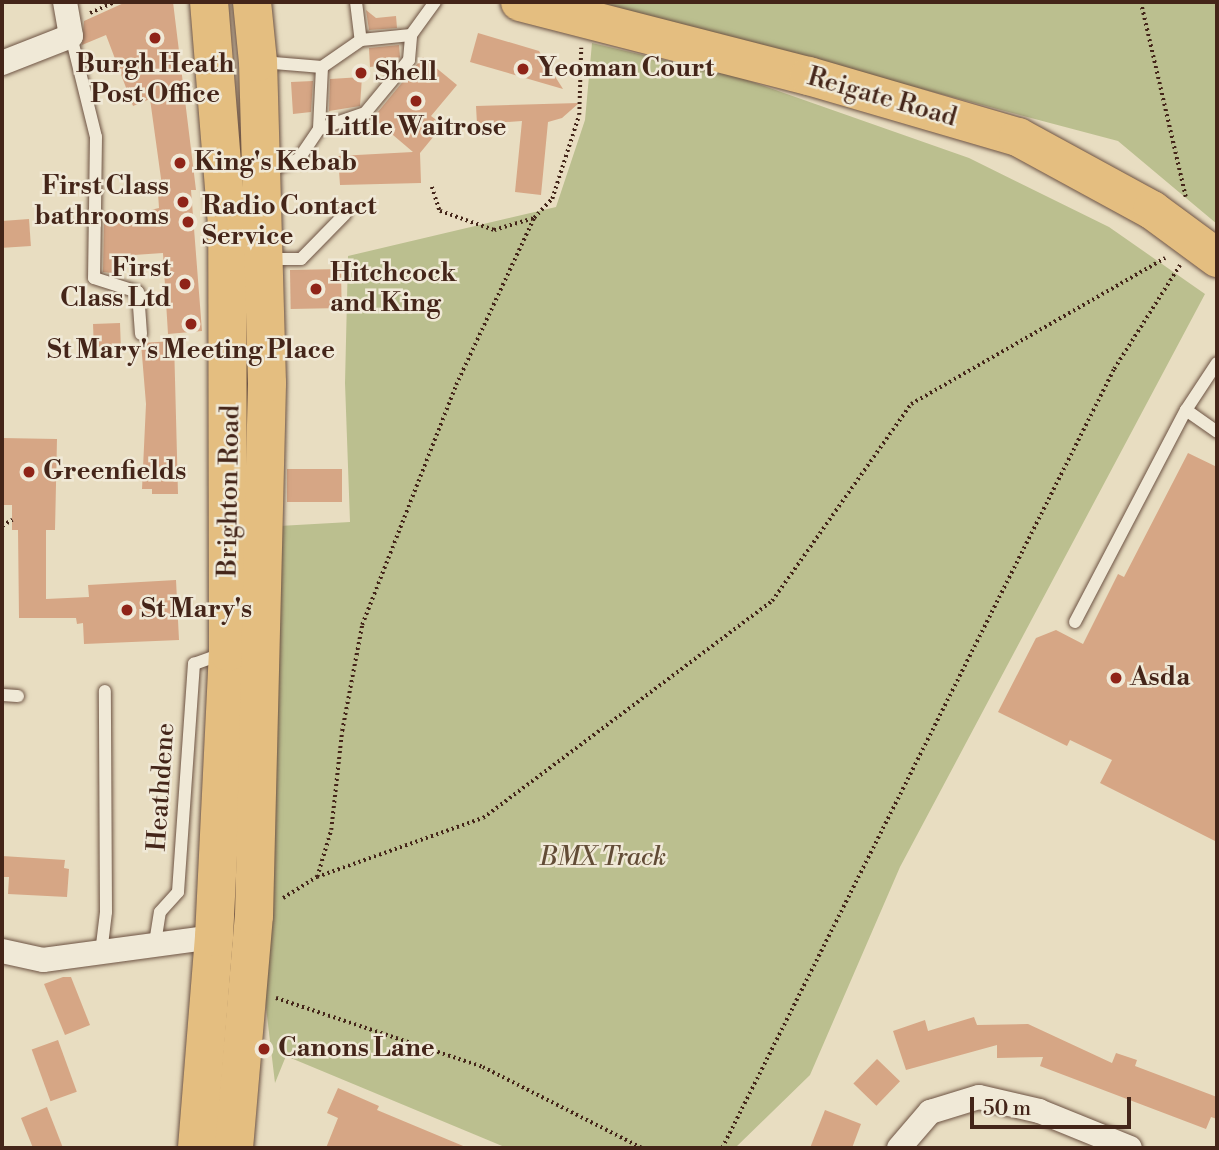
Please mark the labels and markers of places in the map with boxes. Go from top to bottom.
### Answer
marker: Burgh Heath Post Office [147,30,163,46]
place label: Burgh Heath Post Office [76,49,234,110]
place label: Yeoman Court [537,53,714,85]
place label: Shell [375,57,437,89]
marker: Yeoman Court [515,61,531,77]
marker: Shell [353,65,369,81]
marker: Little Waitrose [408,93,424,109]
place label: Little Waitrose [325,112,507,144]
place label: King's Kebab [194,147,357,179]
marker: King's Kebab [172,155,188,171]
place label: First Class bathrooms [34,171,169,232]
place label: Radio Contact Service [202,191,376,252]
marker: First Class bathrooms [175,194,191,210]
marker: Radio Contact Service [180,214,196,230]
place label: First Class Ltd [60,253,171,314]
place label: Hitchcock and King [330,258,457,320]
marker: First Class Ltd [177,276,193,292]
marker: Hitchcock and King [308,281,324,297]
marker: St Mary's Meeting Place [183,316,199,332]
place label: St Mary's Meeting Place [47,335,335,367]
place label: Greenfields [43,456,186,488]
marker: Greenfields [21,464,37,480]
place label: St Mary's [141,594,252,626]
marker: St Mary's [119,602,135,618]
place label: Asda [1130,662,1190,694]
marker: Asda [1108,670,1124,686]
place label: Canons Lane [278,1033,435,1065]
marker: Canons Lane [256,1041,272,1057]

